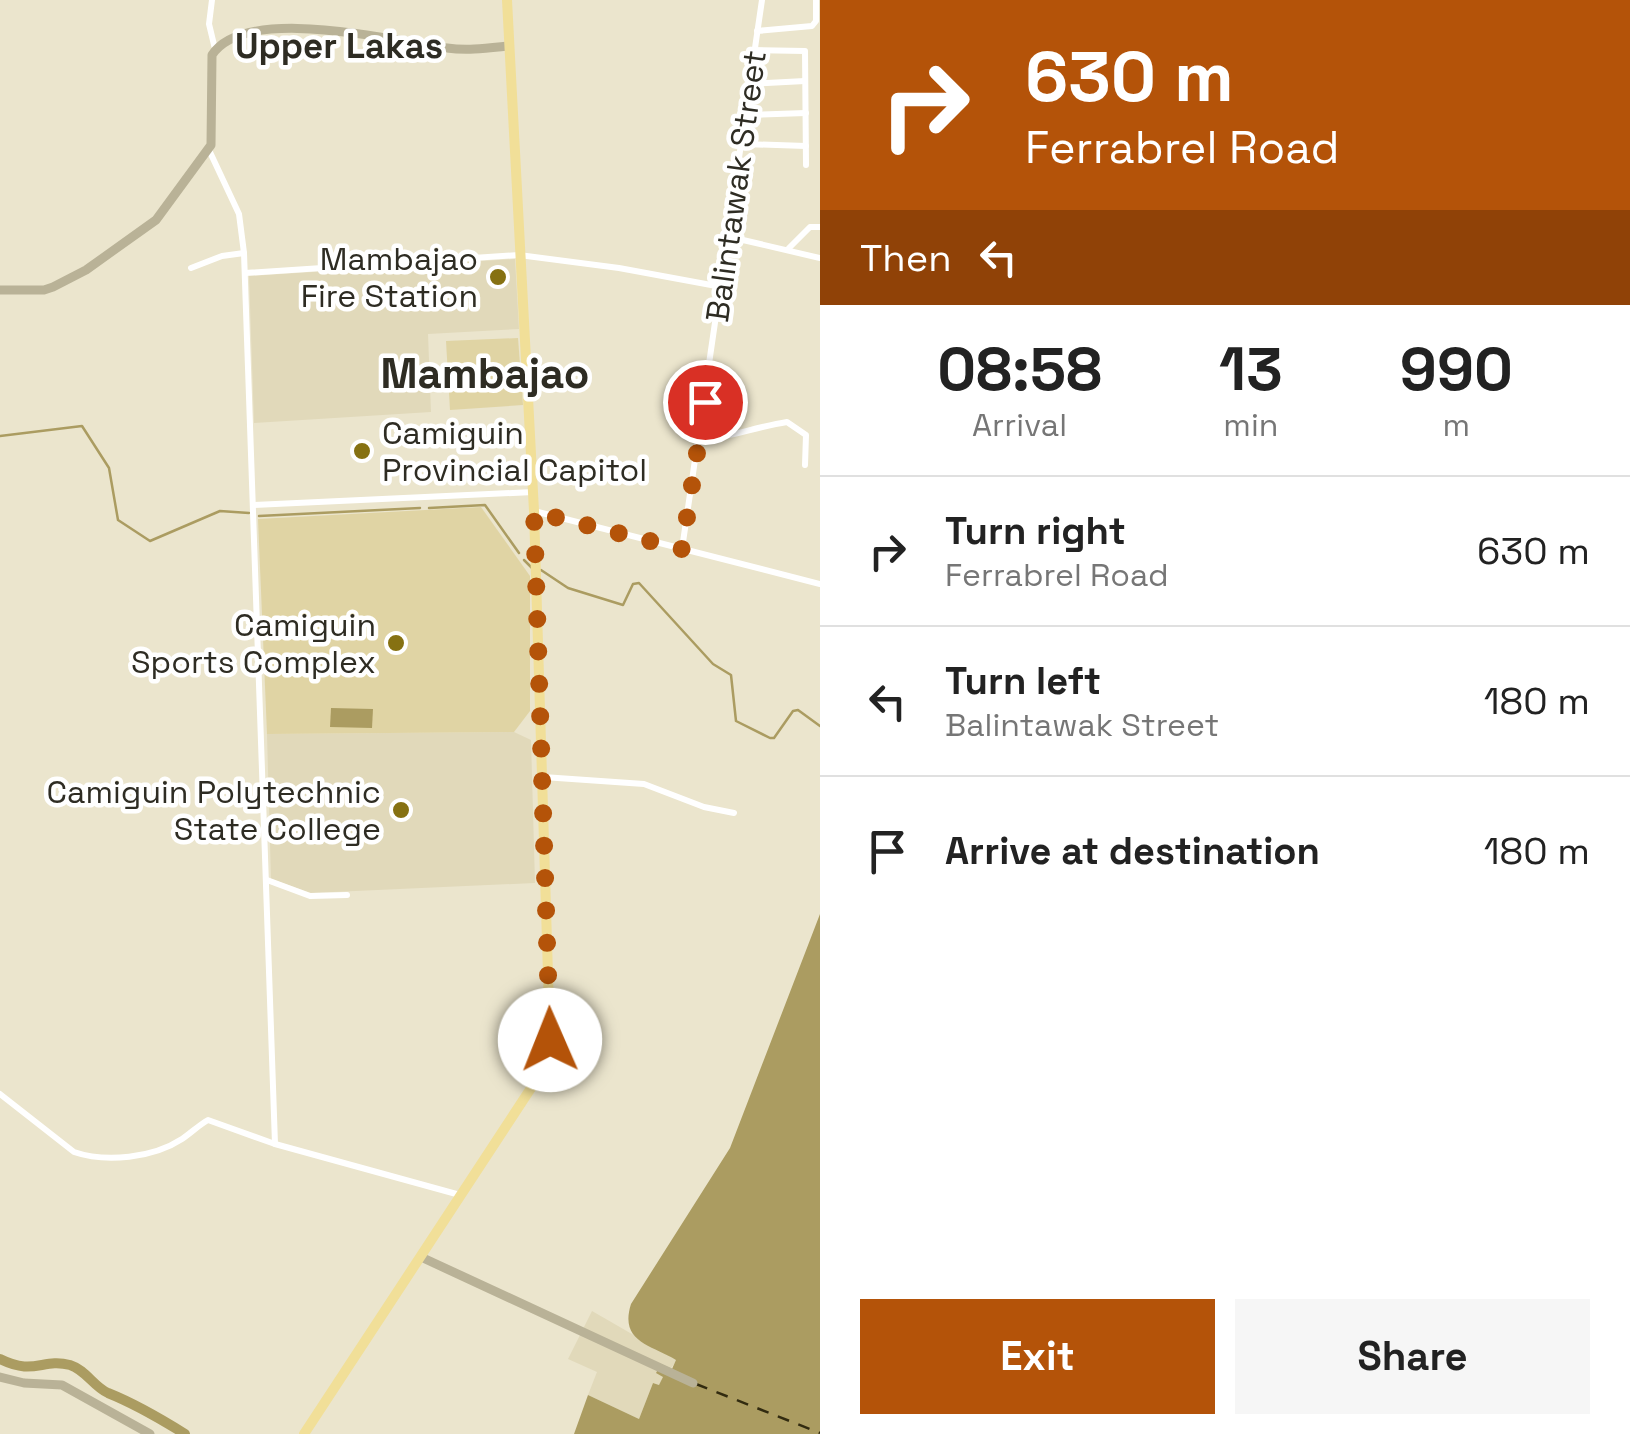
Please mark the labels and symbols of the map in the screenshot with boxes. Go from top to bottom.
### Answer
district label: Upper Lakas [235,24,443,68]
street label: Balintawak Street [697,47,775,325]
place label: Mambajao Fire Station [301,239,478,316]
marker: Mambajao Fire Station [487,266,509,288]
district label: Mambajao [380,347,590,400]
pin [663,360,748,445]
place label: Camiguin Provincial Capitol [382,413,647,490]
marker: Camiguin Provincial Capitol [351,440,373,462]
place label: Camiguin Sports Complex [131,605,376,682]
marker: Camiguin Sports Complex [385,632,407,654]
place label: Camiguin Polytechnic State College [47,772,381,849]
marker: Camiguin Polytechnic State College [390,799,412,821]
position arrow [498,988,602,1092]

